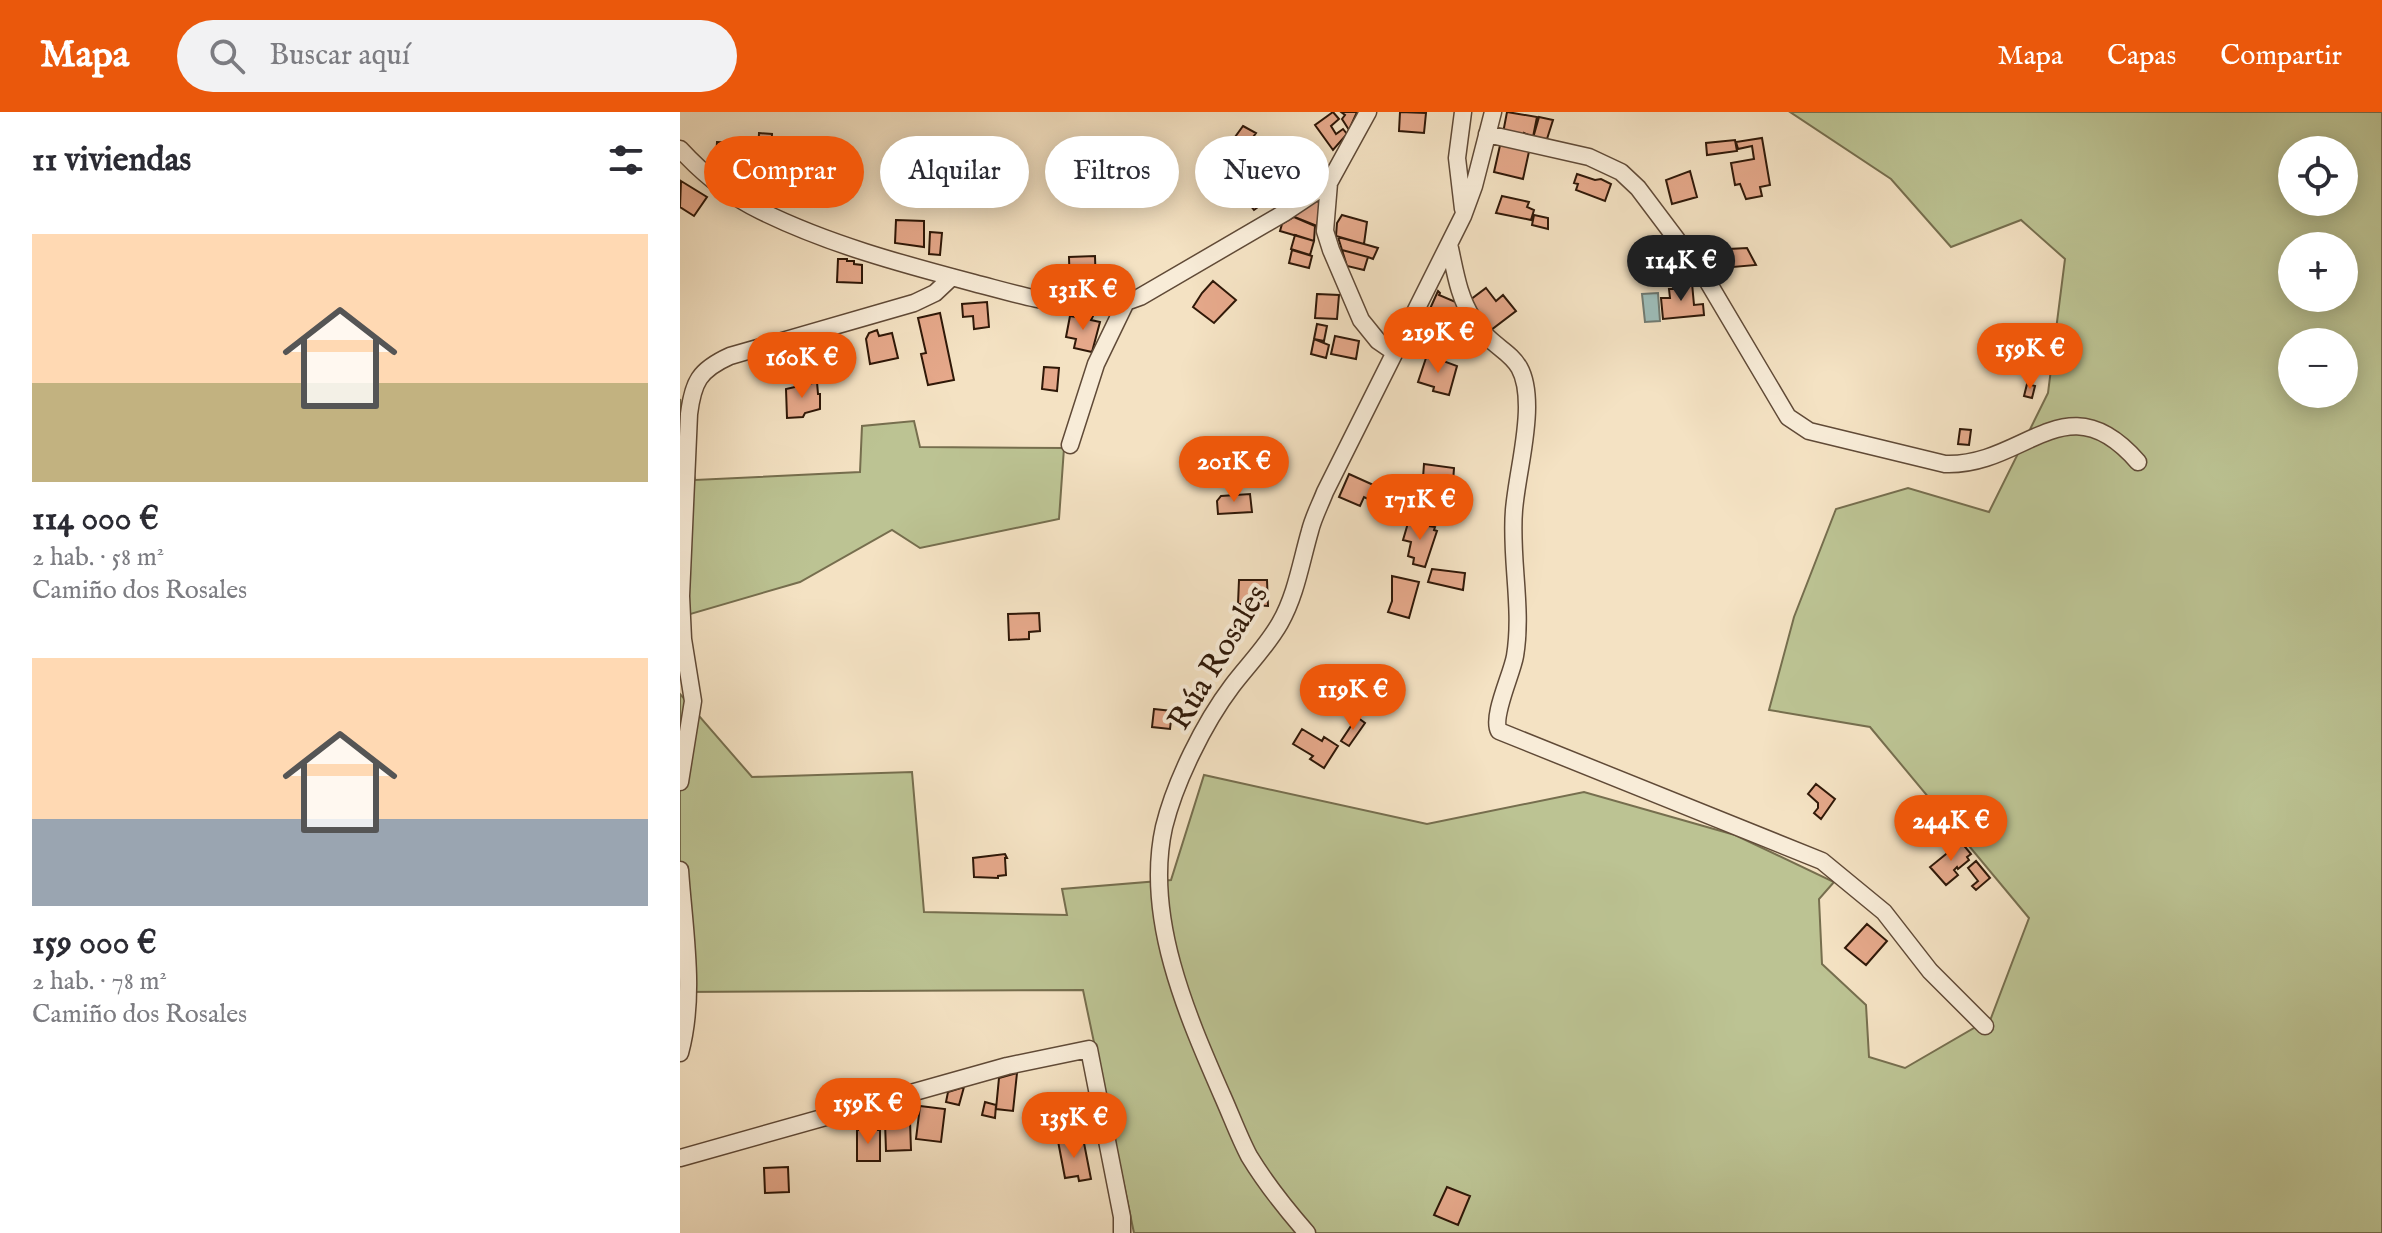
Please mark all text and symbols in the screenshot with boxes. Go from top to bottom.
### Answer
search box [177,20,737,92]
text: Mapa [40,32,129,80]
icon: search [205,34,249,78]
text: Buscar aquí [269,37,410,75]
text: Mapa [1997,39,2063,74]
text: Capas [2107,39,2176,74]
text: Compartir [2220,39,2342,74]
chip: Comprar [704,136,864,208]
chip: Alquilar [880,136,1029,208]
chip: Filtros [1045,136,1179,208]
chip: Nuevo [1195,136,1329,208]
map controls [2278,136,2358,408]
button: locate [2278,136,2358,216]
icon: filters [604,138,648,182]
text: 11 viviendas [32,139,191,182]
button: + [2278,232,2358,312]
pin: 114K € [1616,235,1746,303]
text: 114K € [1645,244,1717,277]
pin: 131K € [1018,264,1148,332]
text: 131K € [1049,273,1117,306]
icon: home [268,286,412,430]
pin: 219K € [1373,307,1503,375]
text: 219K € [1402,316,1474,349]
pin: 159K € [1965,323,2095,391]
button: − [2278,328,2358,408]
pin: 160K € [737,332,867,400]
text: 159K € [1995,332,2065,365]
text: 160K € [765,341,839,374]
pin: 201K € [1169,436,1299,504]
text: 201K € [1197,445,1271,478]
pin: 171K € [1355,474,1485,542]
text: 171K € [1384,483,1456,516]
text: 114 000 € [32,498,159,541]
text: 2 hab. · 58 m² [32,541,164,574]
text: Camiño dos Rosales [32,574,247,607]
street label: Rúa Rosales [1160,578,1278,738]
pin: 119K € [1288,664,1418,732]
text: 119K € [1318,673,1388,706]
icon: home [268,710,412,854]
pin: 244K € [1886,795,2016,863]
text: 244K € [1912,804,1990,837]
text: 159 000 € [32,922,157,965]
text: 2 hab. · 78 m² [32,965,167,998]
text: Camiño dos Rosales [32,998,247,1031]
pin: 159K € [803,1078,933,1146]
text: 159K € [833,1087,903,1120]
pin: 135K € [1009,1092,1139,1160]
text: 135K € [1040,1101,1108,1134]

